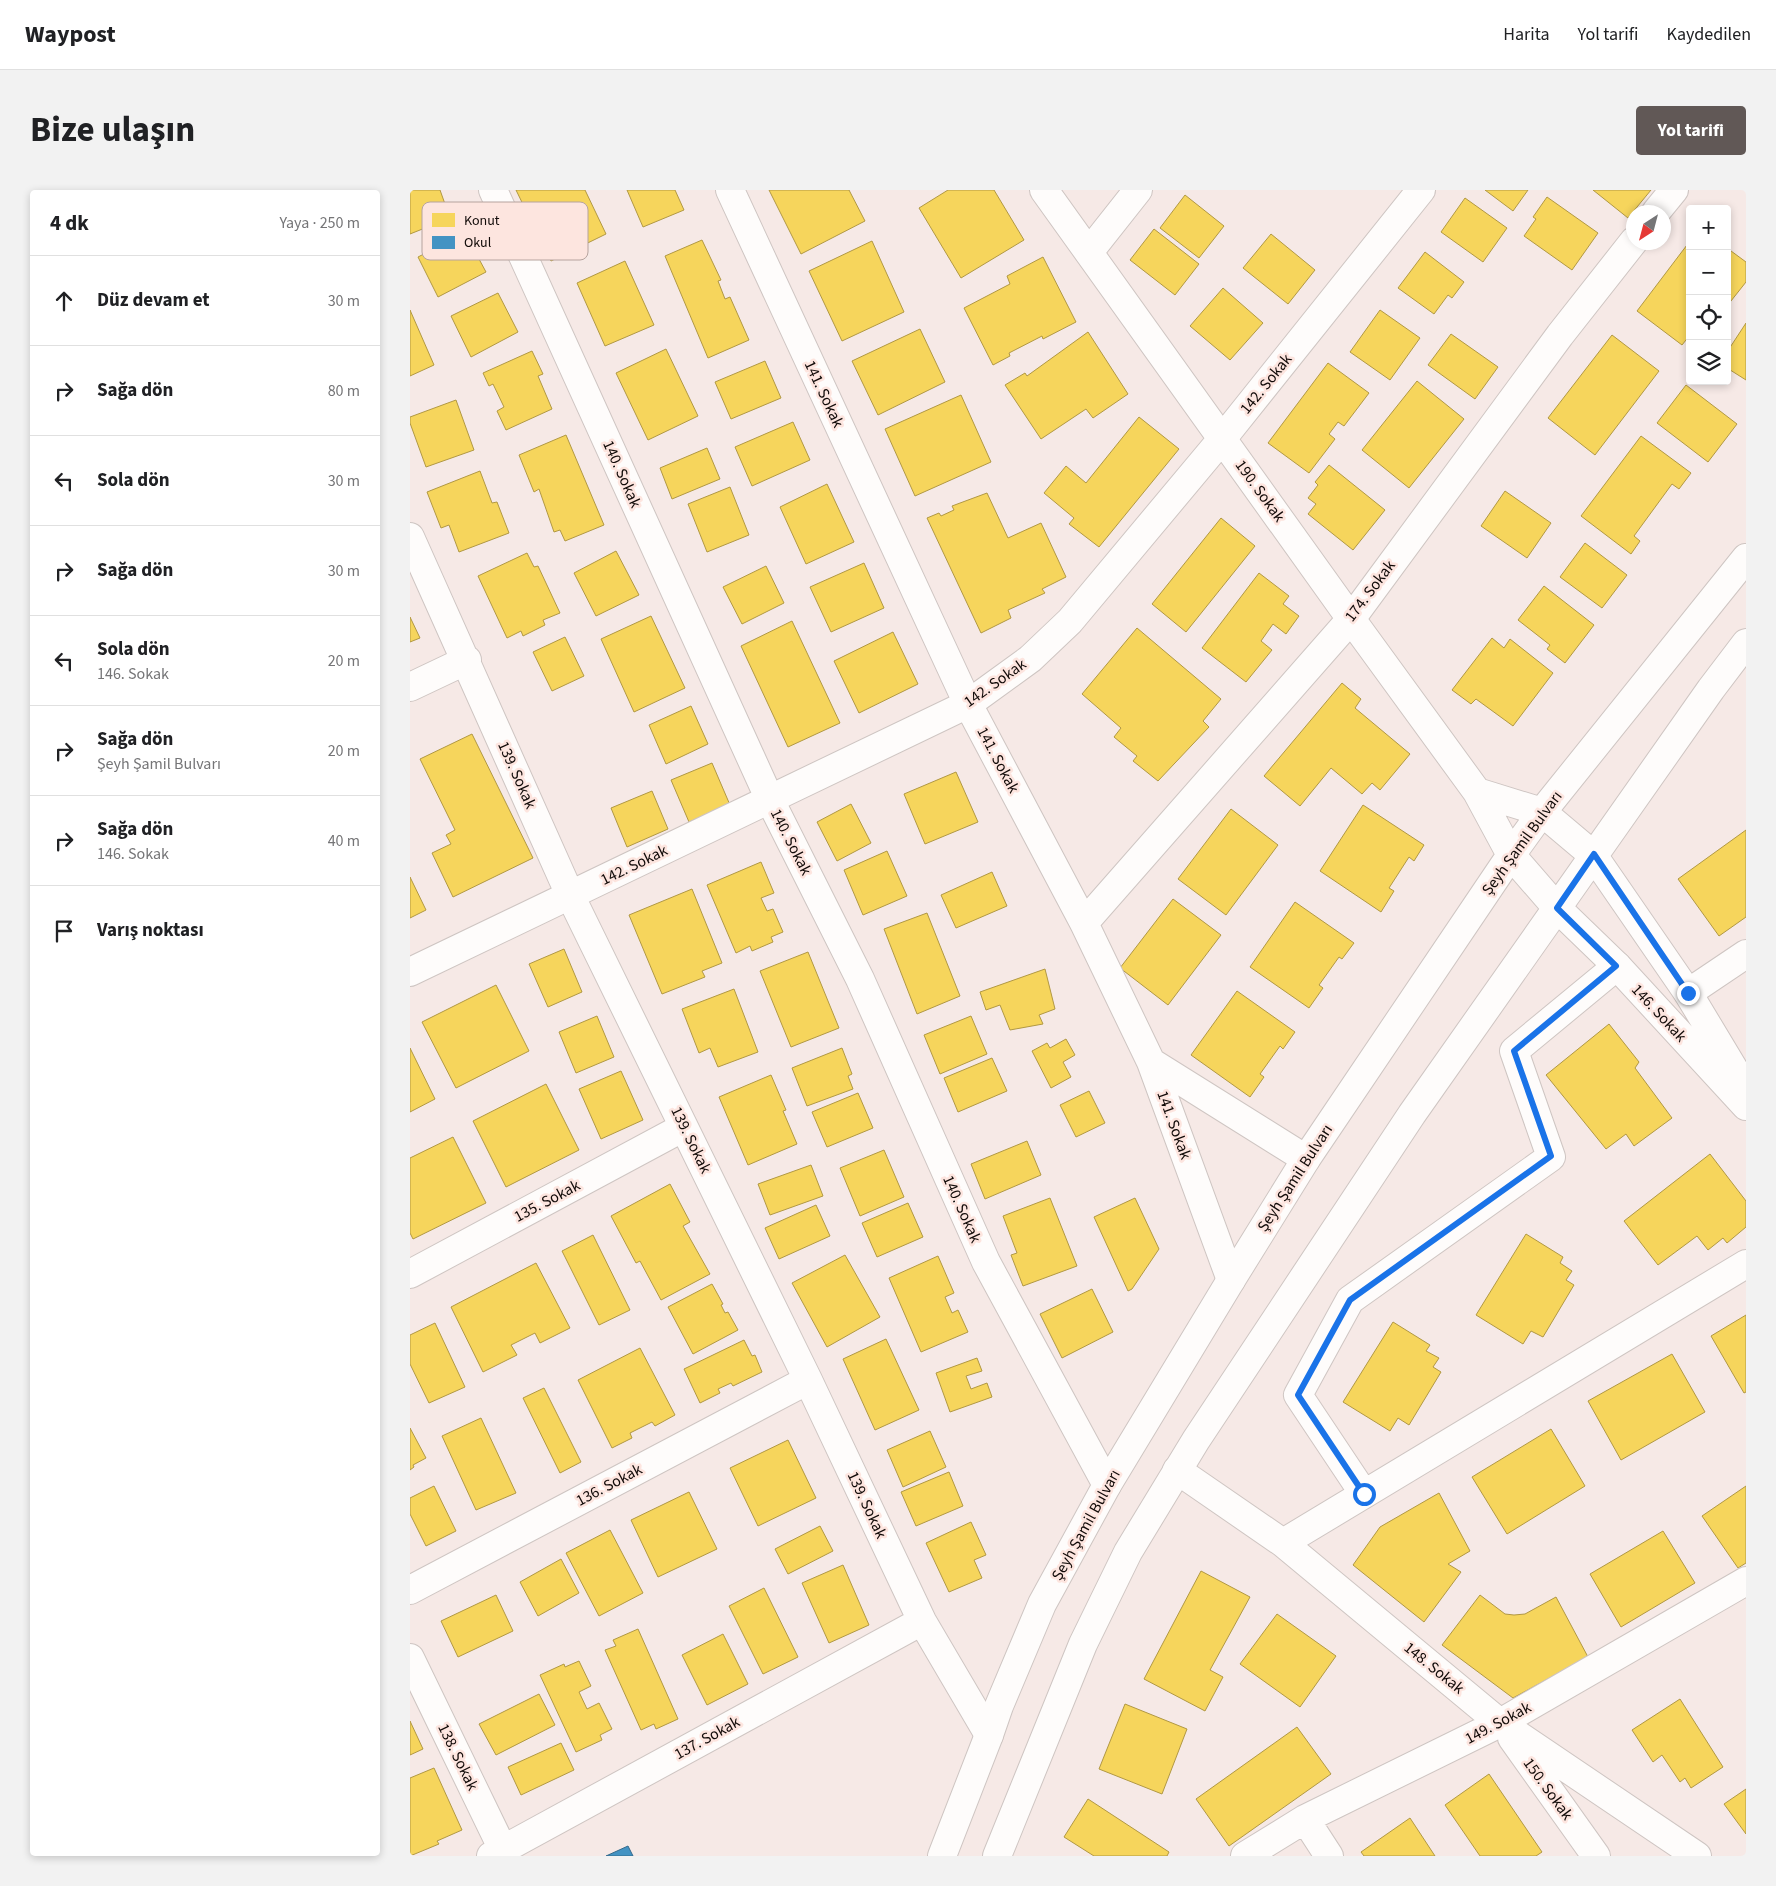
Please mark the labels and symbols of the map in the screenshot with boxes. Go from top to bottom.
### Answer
legend [422,202,588,260]
north arrow [1626,205,1671,250]
text: Konut [464,211,500,231]
text: Okul [464,233,492,253]
street label: 142. Sokak [1235,349,1297,419]
street label: 141. Sokak [799,357,849,431]
street label: 140. Sokak [597,437,647,511]
street label: 190. Sokak [1230,455,1290,527]
street label: 174. Sokak [1340,556,1400,626]
street label: 142. Sokak [959,653,1031,713]
street label: 141. Sokak [971,723,1025,797]
street label: 139. Sokak [492,738,542,812]
street label: Şeyh Şamil Bulvarı [1477,786,1567,900]
street label: 140. Sokak [765,805,817,879]
street label: 142. Sokak [597,839,671,891]
street label: 146. Sokak [1626,979,1692,1047]
route end [1677,982,1700,1005]
street label: 141. Sokak [1151,1087,1197,1163]
street label: 139. Sokak [665,1103,717,1177]
street label: Şeyh Şamil Bulvarı [1252,1120,1338,1236]
street label: 140. Sokak [937,1172,987,1246]
street label: 135. Sokak [510,1174,584,1228]
street label: 136. Sokak [572,1458,646,1512]
street label: Şeyh Şamil Bulvarı [1046,1465,1126,1585]
street label: 139. Sokak [842,1468,892,1542]
route start [1353,1483,1376,1506]
street label: 148. Sokak [1399,1637,1469,1699]
street label: 149. Sokak [1461,1696,1535,1750]
street label: 137. Sokak [670,1711,744,1765]
street label: 138. Sokak [432,1720,484,1794]
street label: 150. Sokak [1518,1753,1578,1825]

